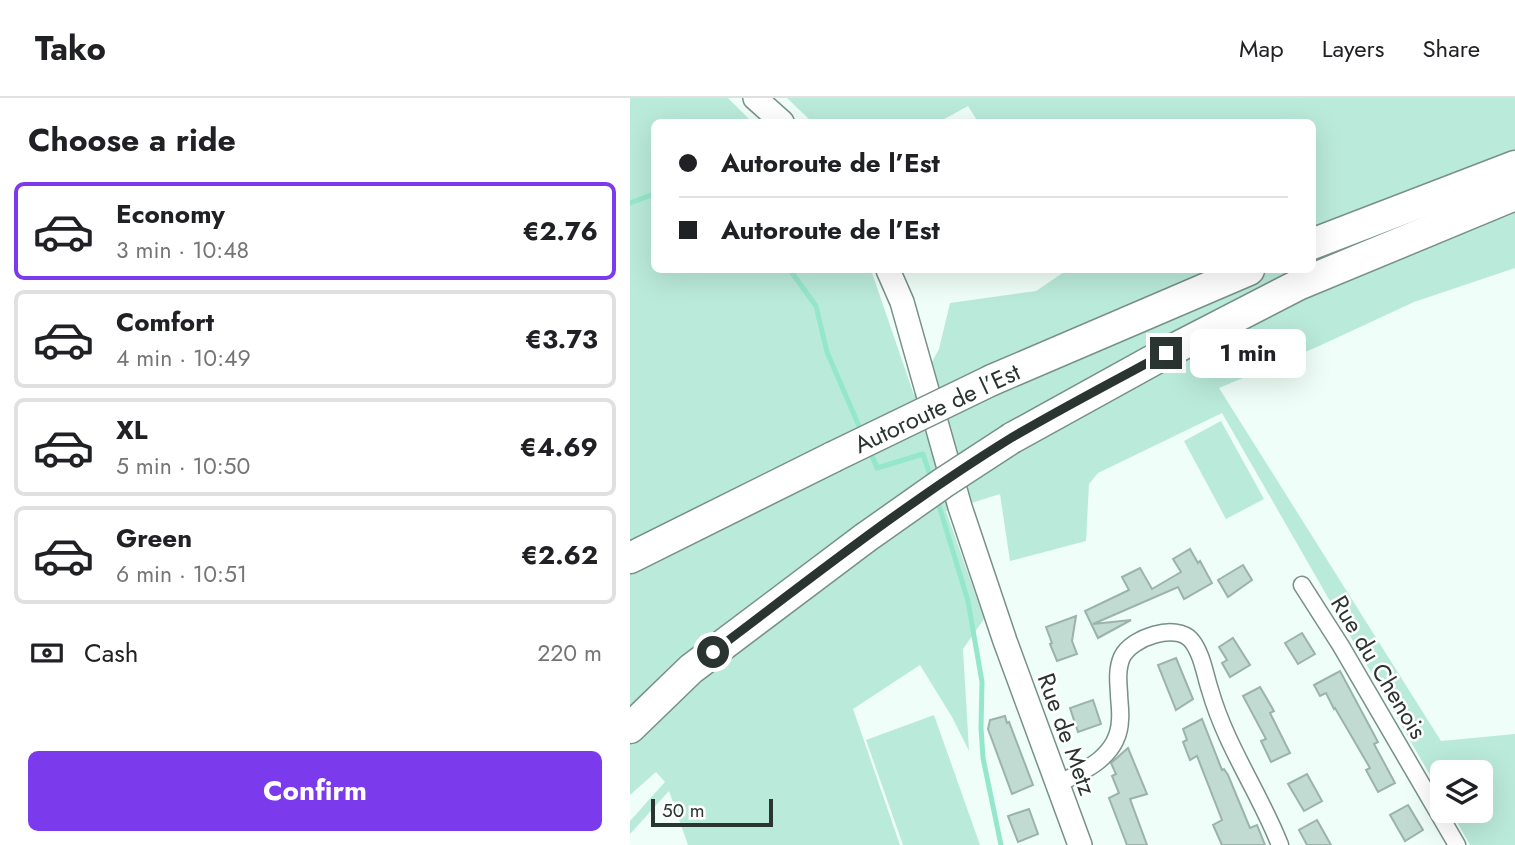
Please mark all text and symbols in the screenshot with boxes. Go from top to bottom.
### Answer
text: Tako [35,25,106,72]
text: Map [1239,31,1284,66]
text: Layers [1322,31,1384,66]
text: Share [1422,31,1480,66]
text: Choose a ride [28,117,236,163]
text: Autoroute de l’Est [721,144,940,182]
text: Economy [116,195,225,233]
icon: car [32,200,95,263]
text: Autoroute de l’Est [721,211,940,249]
text: €2.76 [522,212,598,250]
text: 3 min · 10:48 [116,233,249,267]
text: Comfort [116,303,214,341]
icon: car [32,308,95,371]
text: €3.73 [525,320,598,358]
callout: 1 min [1190,328,1306,378]
text: 1 min [1219,336,1277,370]
route end [1150,337,1182,369]
text: 4 min · 10:49 [116,341,251,375]
street label: Autoroute de l’Est [848,354,1026,462]
text: XL [116,411,148,449]
icon: car [32,416,95,479]
text: €4.69 [520,428,598,466]
text: 5 min · 10:50 [116,449,250,483]
text: Green [116,519,192,557]
icon: car [32,524,95,587]
text: €2.62 [521,536,598,574]
text: 6 min · 10:51 [116,557,247,591]
street label: Rue du Chenois [1322,589,1436,745]
icon: cash [28,634,66,672]
text: Cash [84,634,138,672]
text: 220 m [537,636,602,670]
route start [697,636,729,668]
street label: Rue de Metz [1029,668,1105,800]
button: Confirm [28,751,602,831]
map controls [1430,760,1493,823]
button: layers [1430,760,1493,823]
scale bar [651,796,774,828]
text: 50 m [662,797,705,824]

